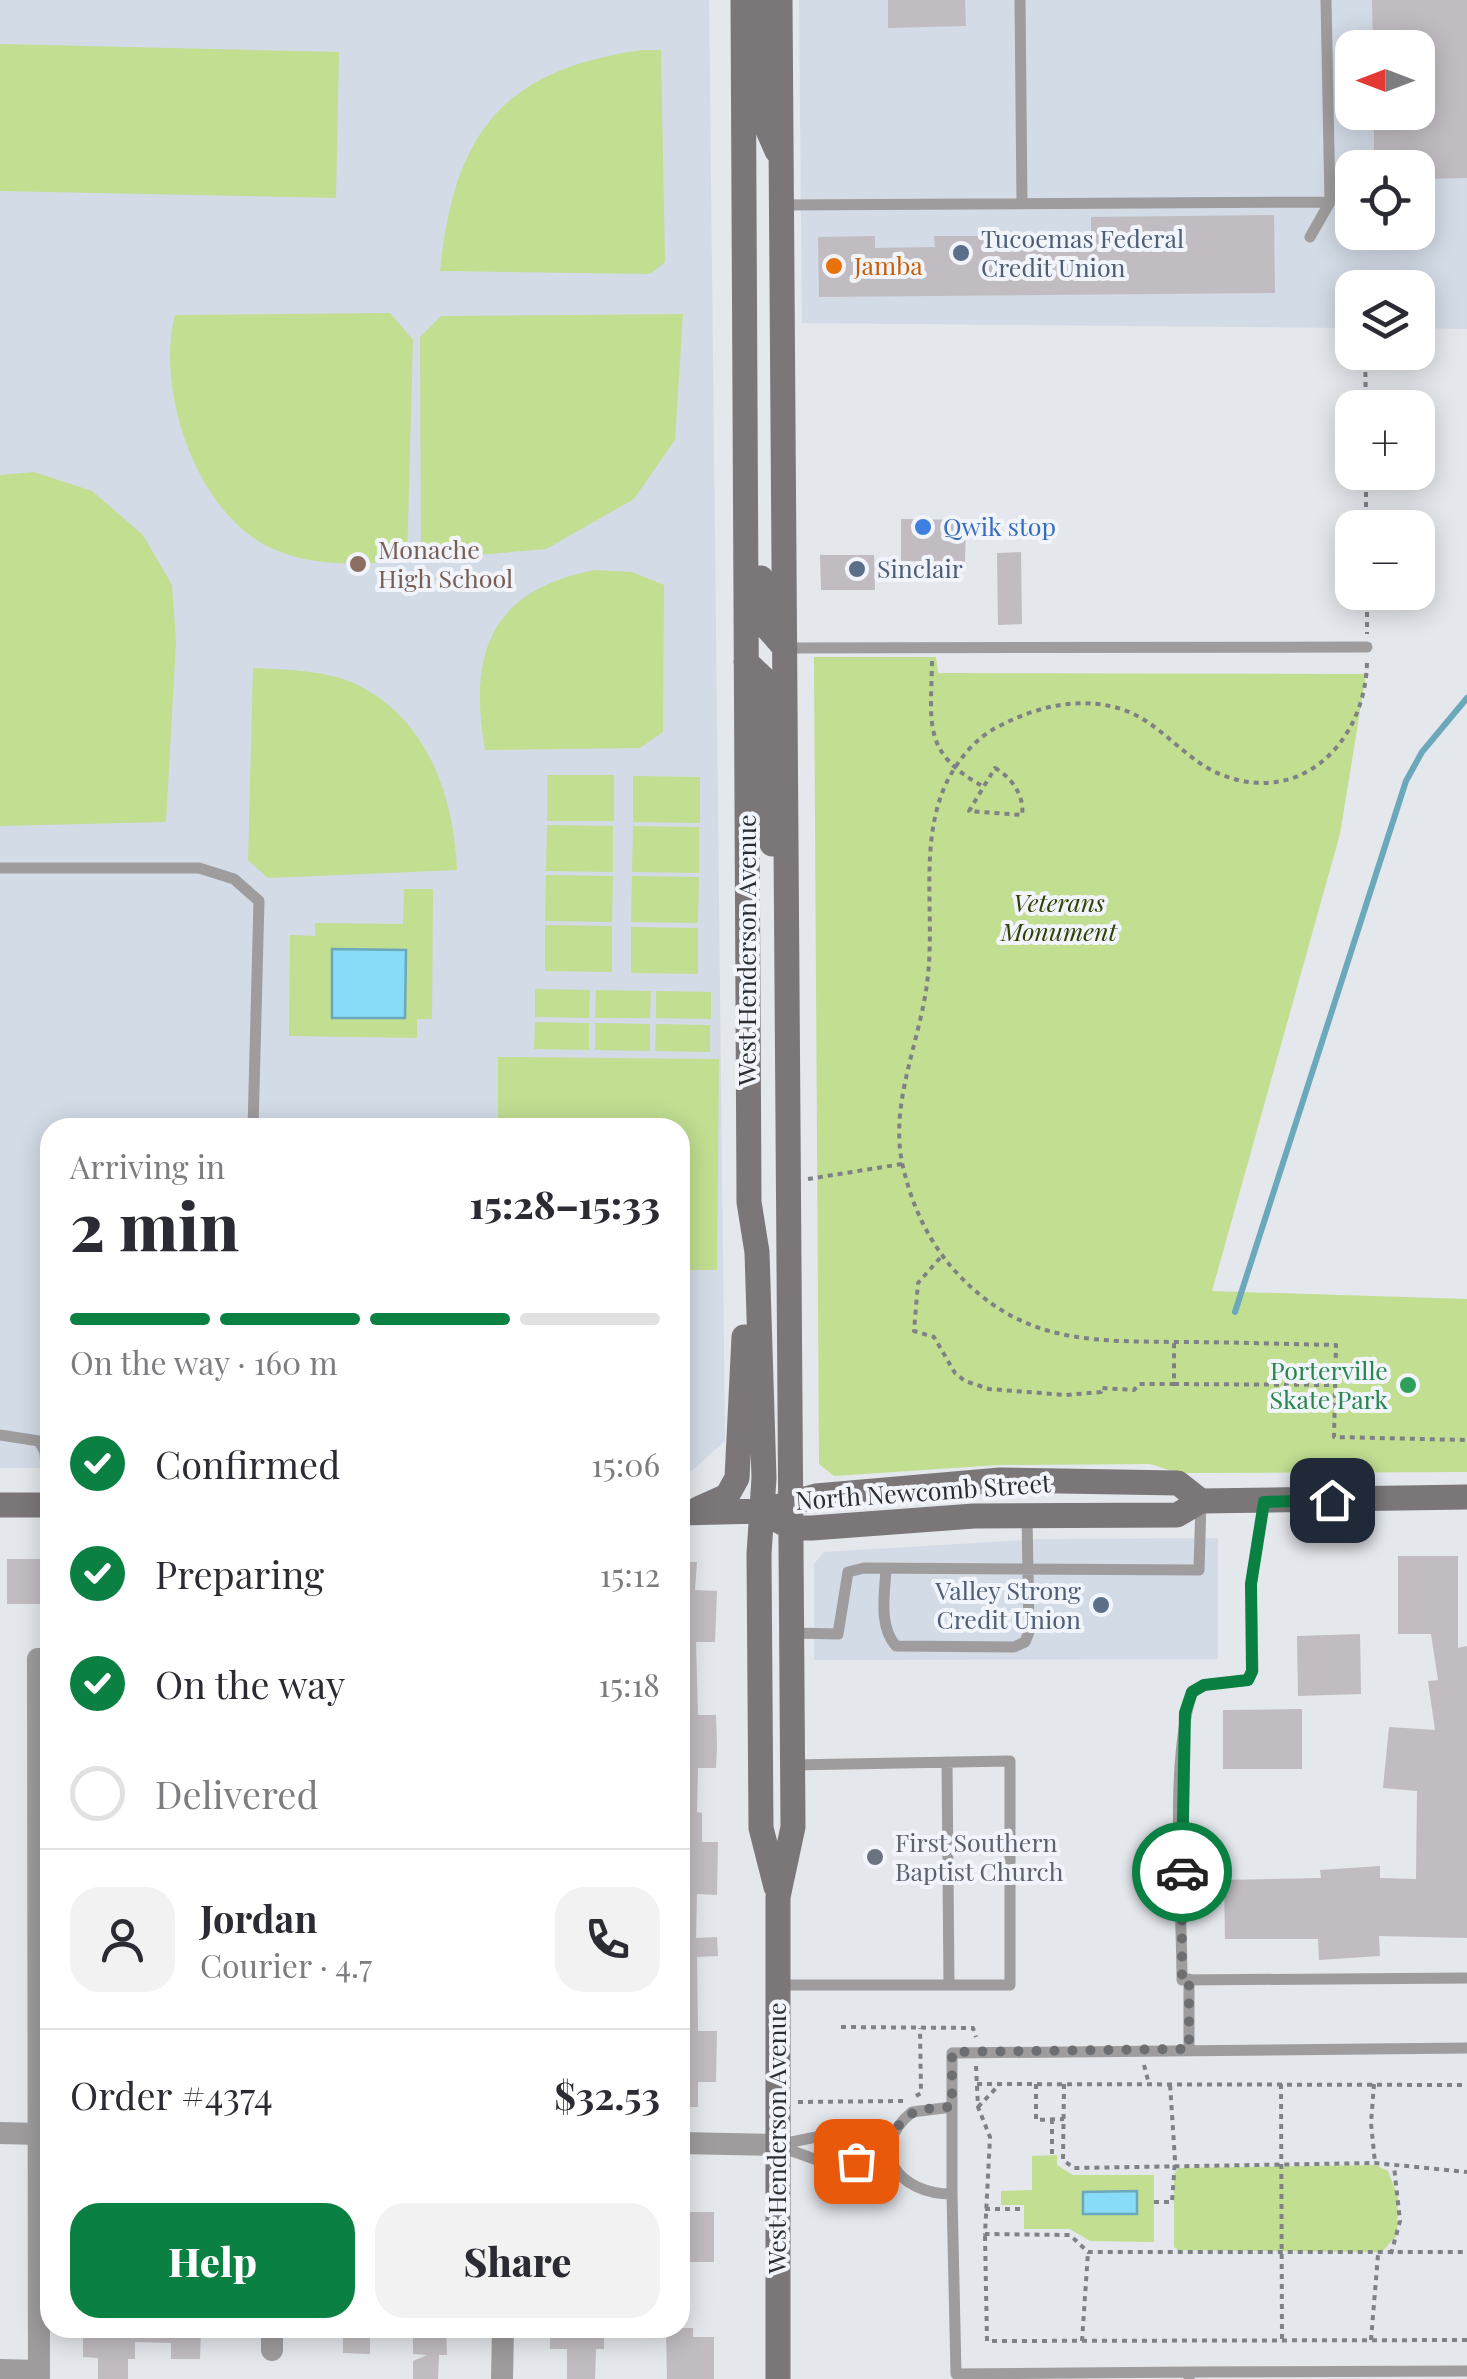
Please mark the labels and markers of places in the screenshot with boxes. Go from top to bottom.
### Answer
place label: Tucoemas Federal Credit Union [981,221,1184,283]
marker: Tucoemas Federal Credit Union [950,242,972,264]
place label: Jamba [853,248,923,281]
marker: Jamba [823,255,845,277]
place label: Qwik stop [943,509,1056,542]
marker: Qwik stop [912,516,934,538]
place label: Monache High School [378,532,513,594]
place label: Sinclair [877,551,963,584]
marker: Monache High School [347,553,369,575]
marker: Sinclair [846,558,868,580]
place label: Porterville Skate Park [1270,1353,1388,1415]
marker: Porterville Skate Park [1397,1374,1419,1396]
pin [1290,1458,1375,1543]
place label: Valley Strong Credit Union [934,1573,1082,1635]
marker: Valley Strong Credit Union [1090,1594,1112,1616]
place label: First Southern Baptist Church [895,1825,1064,1887]
marker: First Southern Baptist Church [864,1846,886,1868]
pin [814,2119,899,2204]

